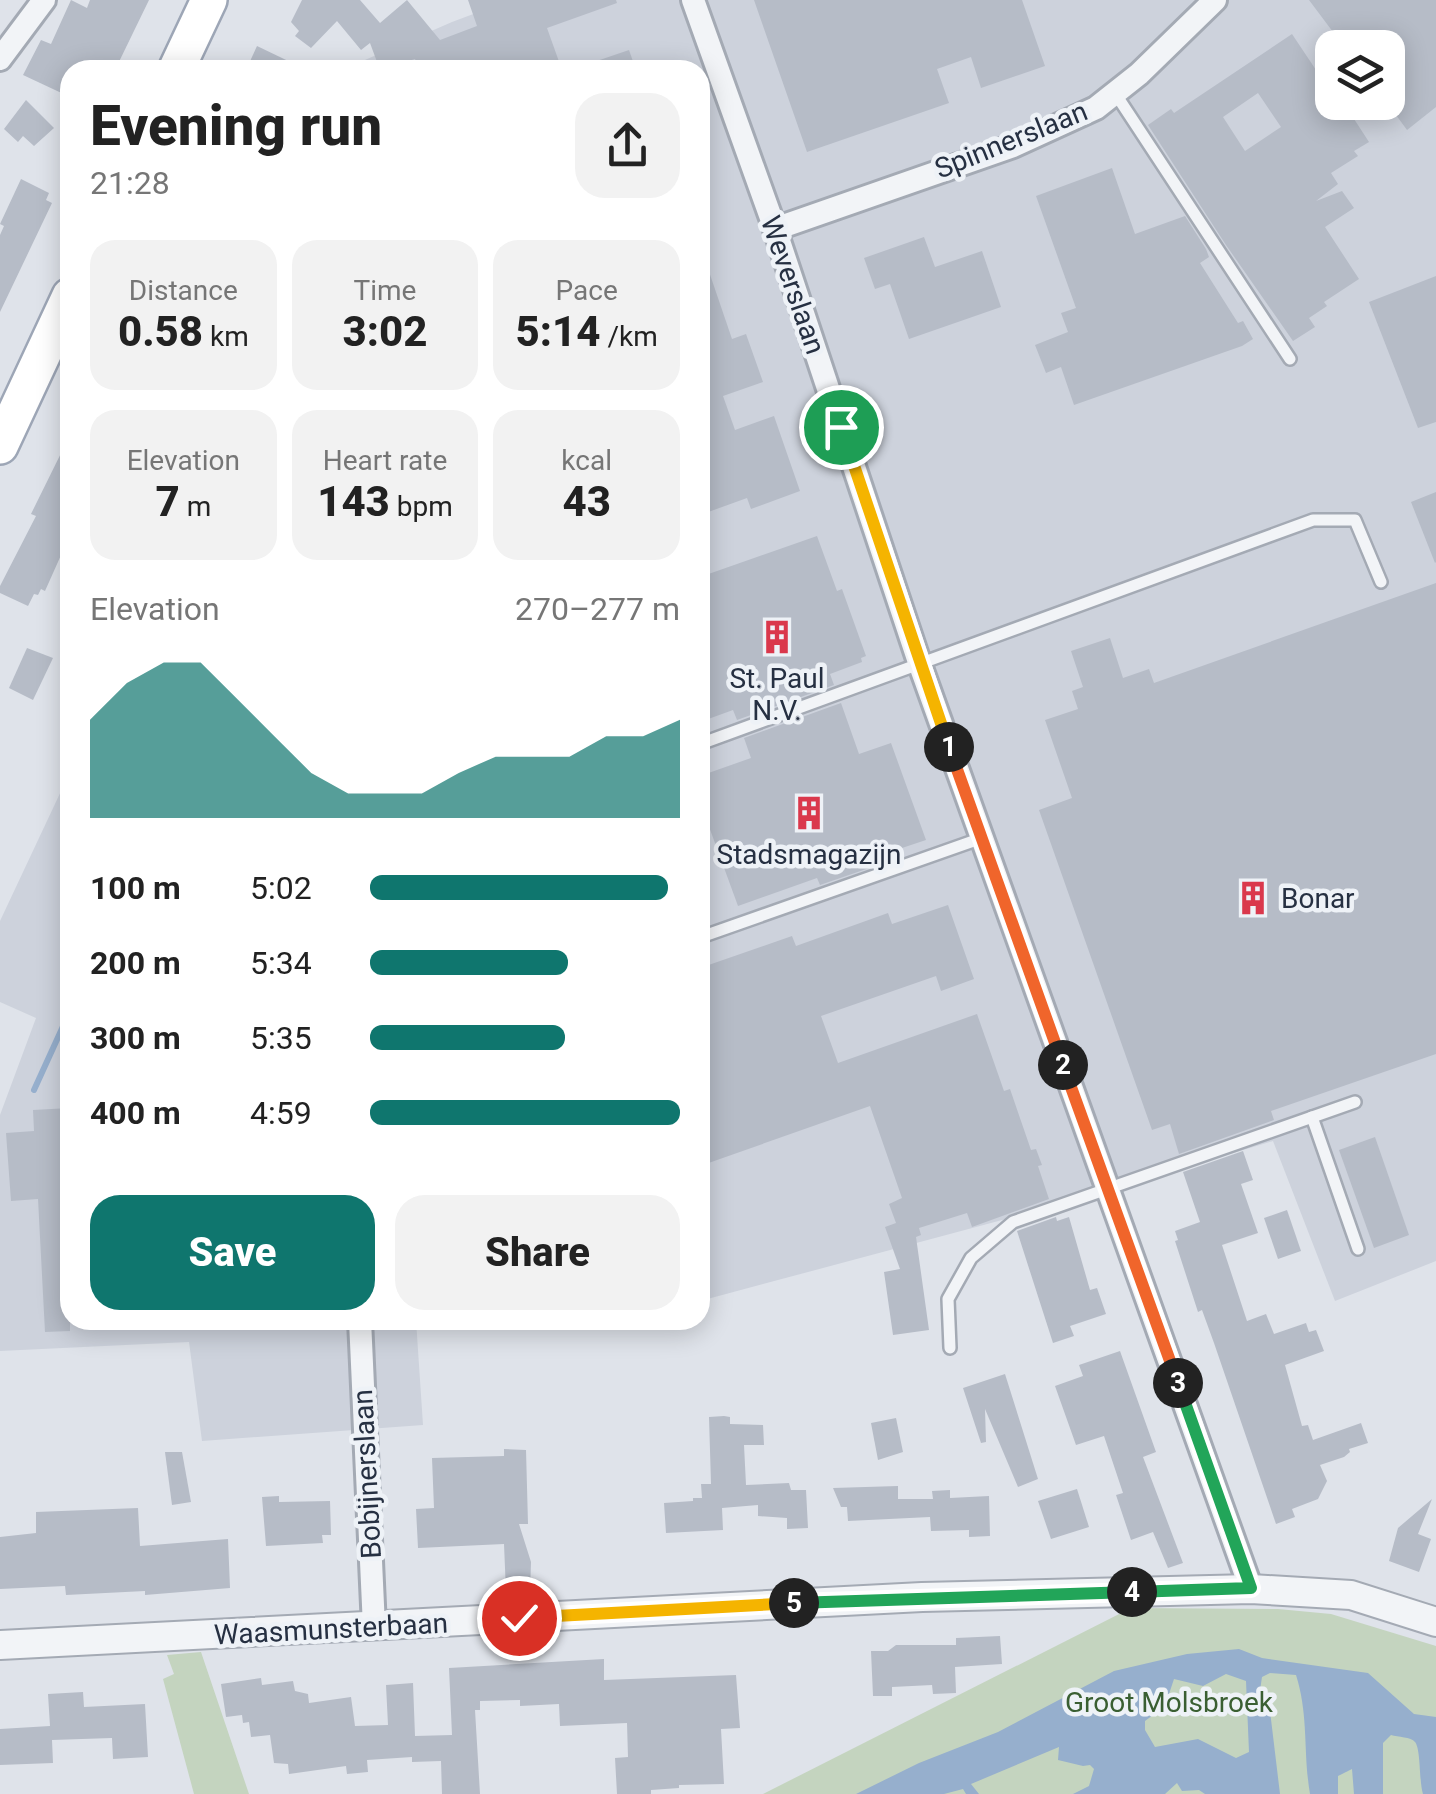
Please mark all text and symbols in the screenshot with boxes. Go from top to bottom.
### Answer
map controls [1315,30,1405,120]
button: layers [1315,30,1405,120]
button: share [575,93,680,198]
text: Evening run [90,94,382,158]
street label: Spinnerslaan [930,94,1092,186]
text: 21:28 [90,164,170,202]
street label: Weverslaan [754,212,832,358]
text: Distance [129,274,238,307]
text: Time [354,274,416,307]
text: Pace [556,274,618,307]
text: 0.58 [118,307,203,356]
text: 3:02 [343,307,427,356]
text: 5:14 [516,307,600,356]
text: km [203,320,249,353]
text: /km [600,320,658,353]
pin [799,385,884,470]
icon: arrive [814,400,869,455]
text: Elevation [127,444,240,477]
text: Heart rate [323,444,447,477]
text: kcal [561,444,612,477]
text: 7 [155,477,180,526]
text: 143 [317,477,390,526]
text: 43 [562,477,611,526]
text: m [180,490,211,523]
text: bpm [390,490,453,523]
text: Elevation [90,590,220,628]
text: 270–277 m [515,590,680,628]
building icon: St. Paul N.V. [758,618,796,656]
place label: St. Paul N.V. [729,662,825,727]
pin: 1 [924,722,974,772]
text: 1 [941,730,957,763]
building icon: Stadsmagazijn [790,794,828,832]
place label: Stadsmagazijn [717,838,901,871]
text: 100 m [90,869,181,907]
text: 5:02 [250,869,312,907]
building icon: Bonar [1234,879,1272,917]
place label: Bonar [1281,882,1355,915]
text: 200 m [90,944,181,982]
text: 5:34 [250,944,312,982]
text: 300 m [90,1019,181,1057]
text: 5:35 [250,1019,312,1057]
pin: 2 [1038,1040,1088,1090]
text: 2 [1055,1048,1071,1081]
text: 400 m [90,1094,181,1132]
text: 4:59 [250,1094,312,1132]
button: Save [90,1195,375,1310]
button: Share [395,1195,680,1310]
pin: 3 [1153,1358,1203,1408]
text: 3 [1170,1366,1186,1399]
street label: Bobijnerslaan [346,1388,388,1560]
pin: 4 [1107,1567,1157,1617]
text: 4 [1124,1575,1140,1608]
pin [477,1576,562,1661]
pin: 5 [769,1578,819,1628]
text: 5 [786,1586,802,1619]
icon: check [492,1591,547,1646]
street label: Waasmunsterbaan [213,1606,449,1652]
park label: Groot Molsbroek [1065,1686,1274,1719]

